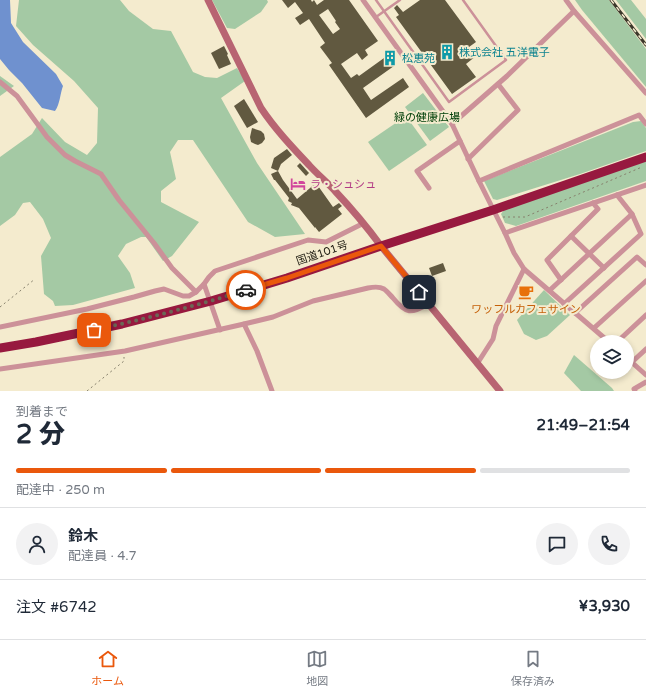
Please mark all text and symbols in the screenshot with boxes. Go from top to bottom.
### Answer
building icon: 株式会社 五洋電子 [438,43,456,61]
place label: 株式会社 五洋電子 [459,46,550,59]
building icon: 松恵苑 [381,49,399,67]
place label: 松恵苑 [402,52,435,65]
park label: 緑の健康広場 [394,111,460,124]
hotel icon: ラ・シュシュ [289,175,307,193]
place label: ラ・シュシュ [310,178,376,191]
street label: 国道101号 [294,238,350,268]
courier [226,270,266,310]
pin [402,275,436,309]
icon: car [235,279,257,301]
icon: home [408,281,430,303]
cafe icon: ワッフルカフェサイン [517,283,535,301]
place label: ワッフルカフェサイン [471,303,581,316]
pin [77,313,111,347]
icon: bag [83,319,105,341]
map controls [590,335,634,379]
button: layers [590,335,634,379]
text: 到着まで [16,404,68,420]
text: 21:49–21:54 [537,416,630,434]
text: 2 分 [16,419,65,450]
text: 配達中 · 250 m [16,482,105,498]
button: person [16,523,58,565]
button: chat [536,523,578,565]
button: phone [588,523,630,565]
text: 鈴木 [68,527,98,545]
text: 配達員 · 4.7 [68,548,137,564]
text: ¥3,930 [579,597,630,615]
text: 注文 #6742 [16,598,97,616]
tab: ホーム [91,648,124,688]
tab: 地図 [306,648,328,688]
tab: 保存済み [511,648,555,688]

